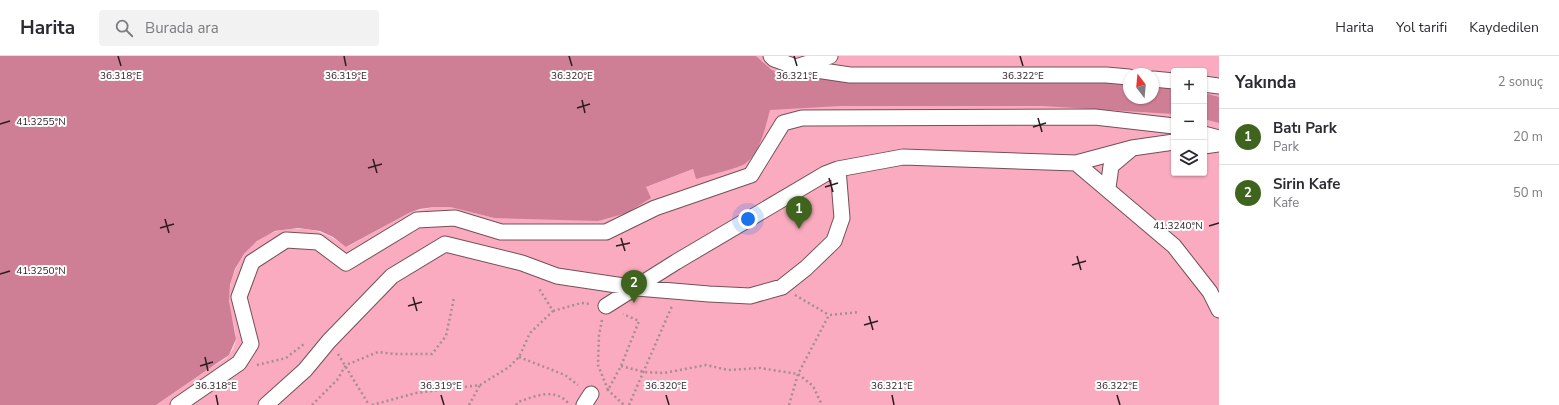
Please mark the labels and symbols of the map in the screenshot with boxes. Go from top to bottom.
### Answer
north arrow [1123,68,1159,104]
text: 36.318°E [100,69,142,83]
text: 36.319°E [325,69,367,83]
text: 36.320°E [551,69,593,83]
text: 36.321°E [776,69,818,83]
text: 36.322°E [1002,69,1044,83]
text: 41.3255°N [16,115,66,129]
pin: 1 [786,196,812,229]
your location [738,209,758,229]
text: 41.3240°N [1153,219,1203,233]
text: 41.3250°N [16,264,66,278]
pin: 2 [621,270,647,303]
text: 36.318°E [195,379,237,393]
text: 36.319°E [420,379,462,393]
text: 36.320°E [645,379,687,393]
text: 36.321°E [871,379,913,393]
text: 36.322°E [1096,379,1138,393]

